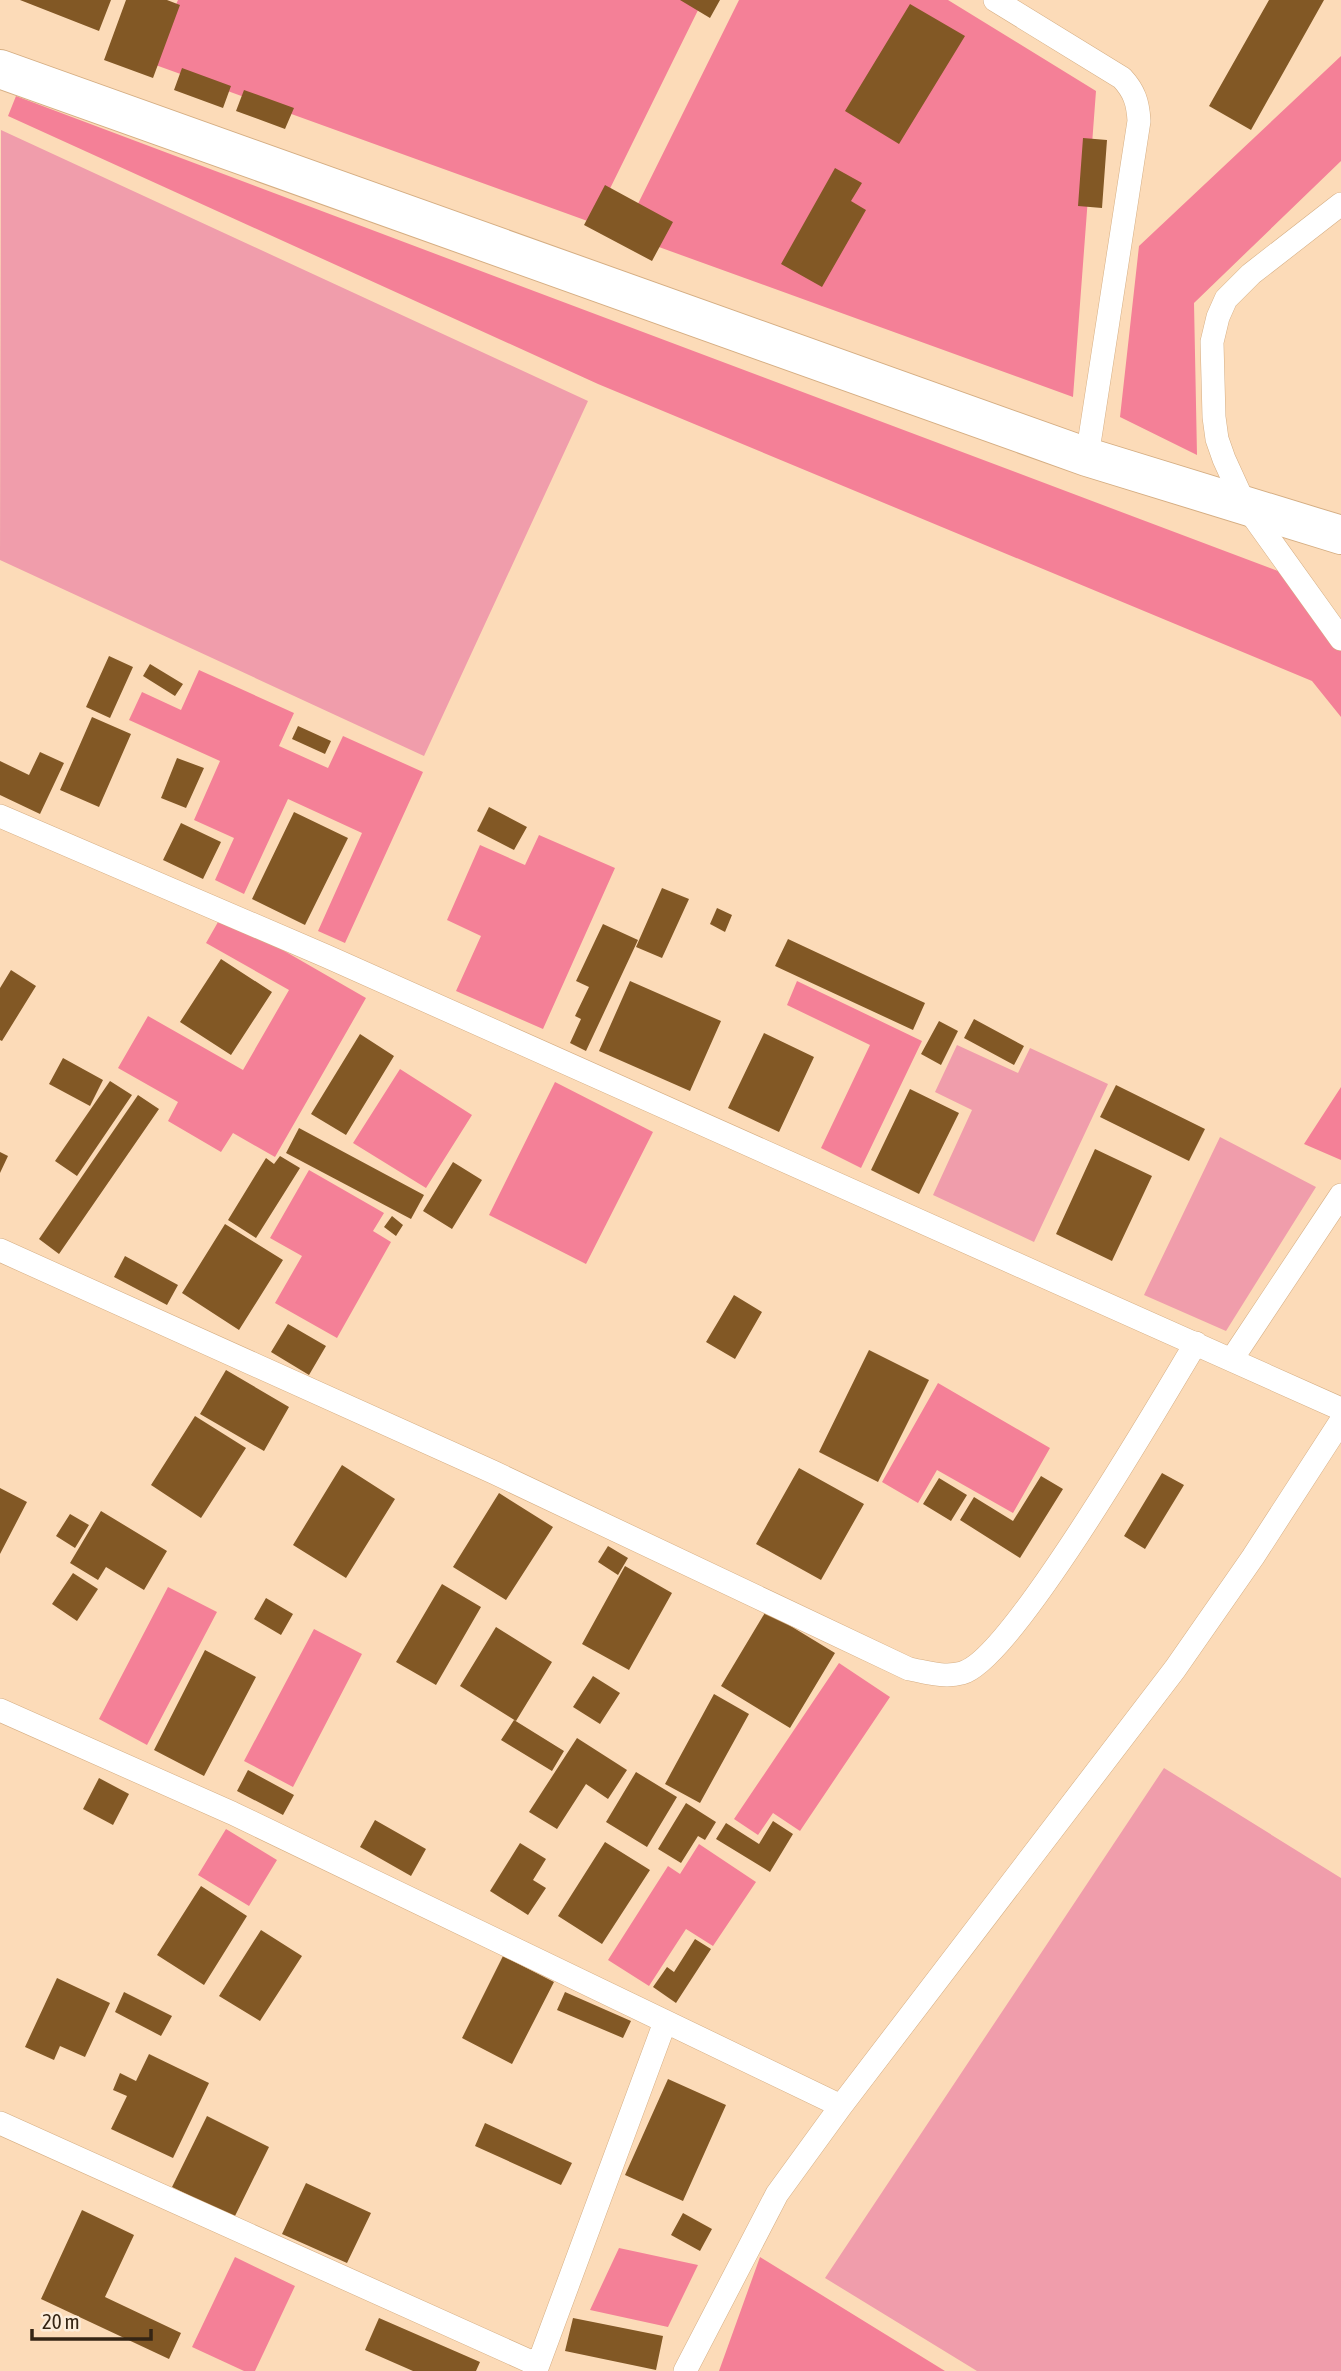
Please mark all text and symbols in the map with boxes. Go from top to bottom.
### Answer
scale bar [32,2298,150,2342]
text: 20 m [42,2309,80,2333]

